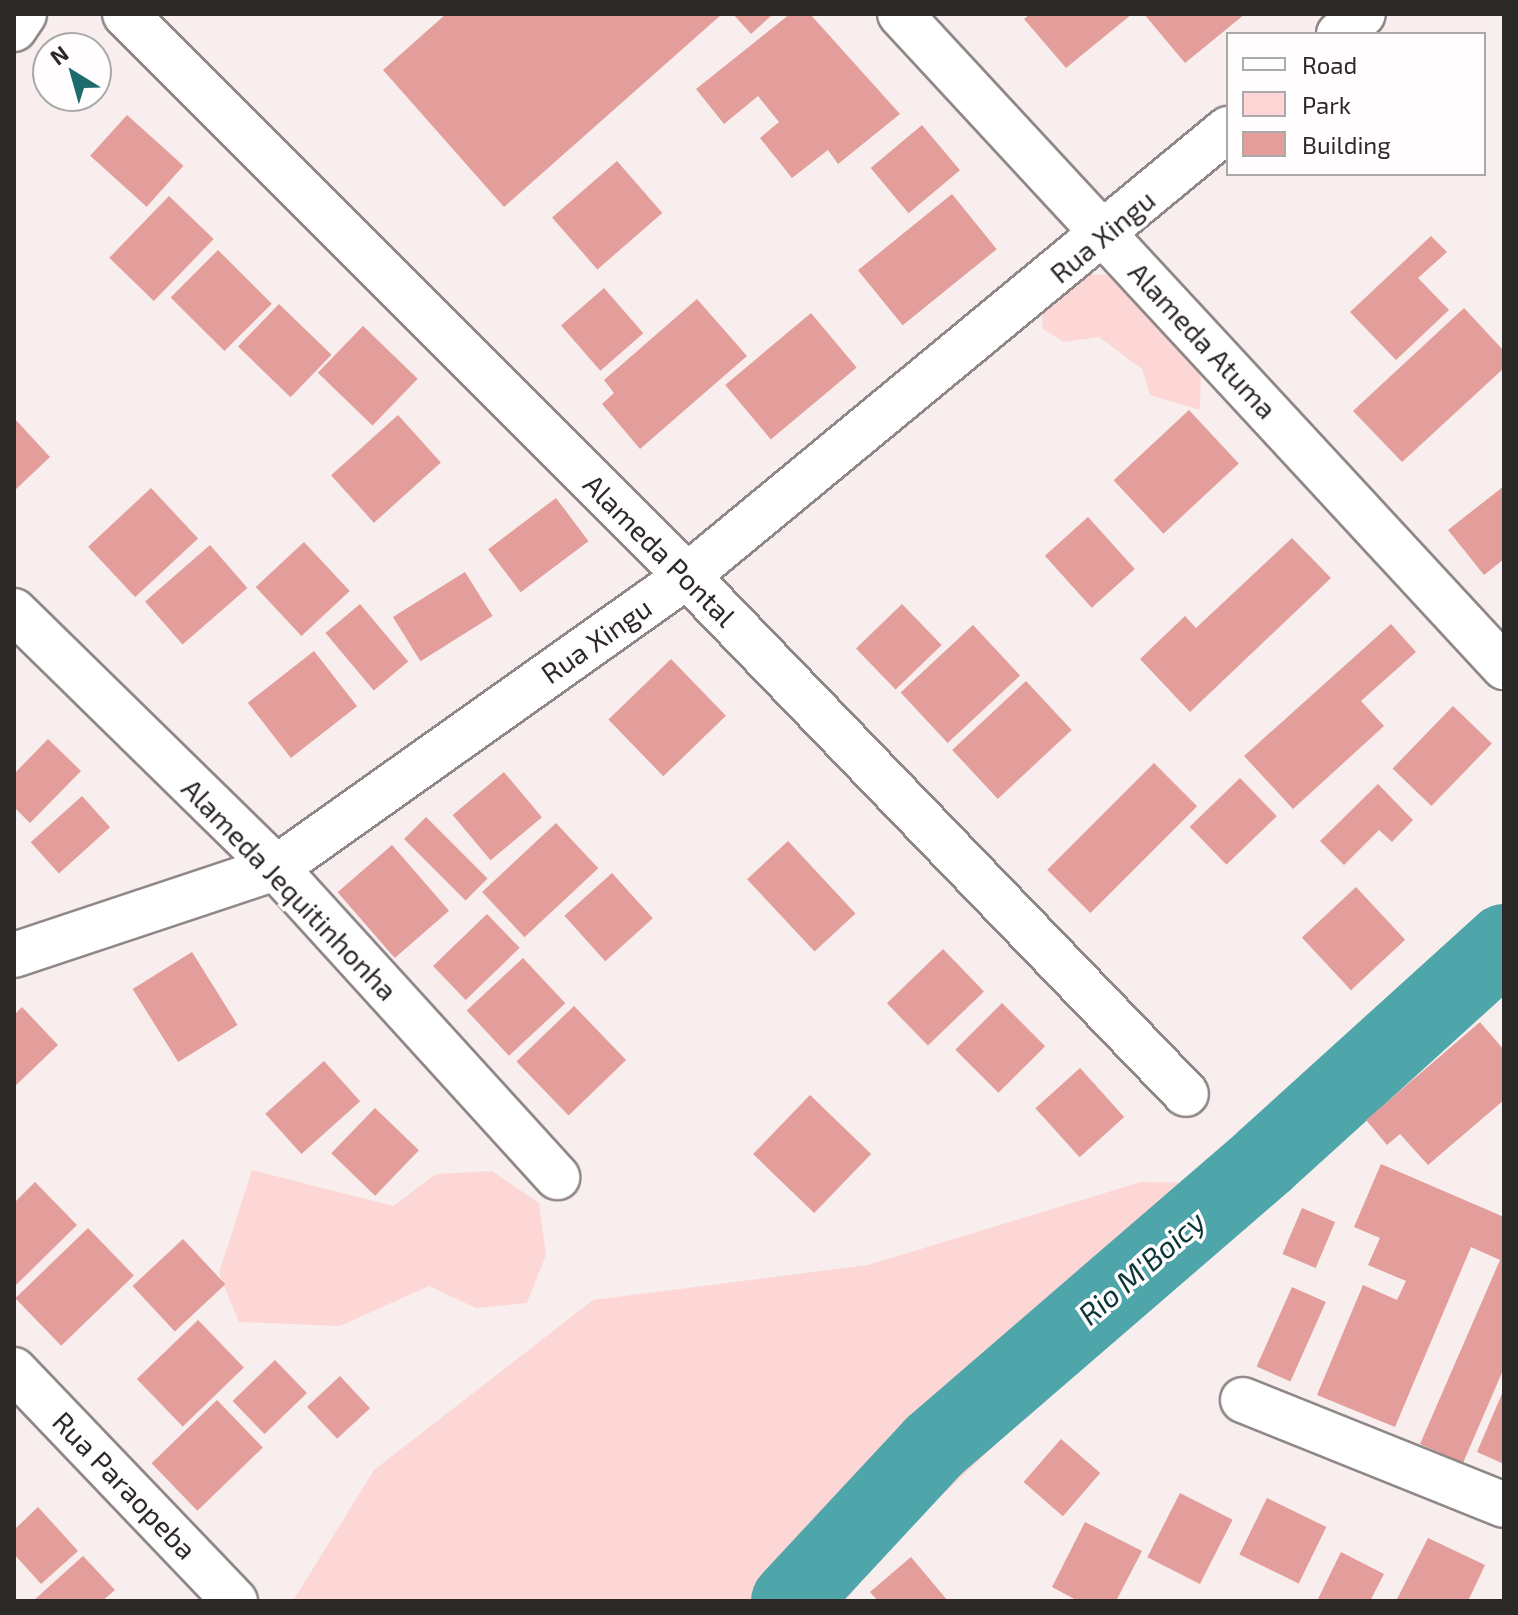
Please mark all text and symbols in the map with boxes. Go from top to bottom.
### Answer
north arrow [32,32,112,112]
legend [1226,32,1486,176]
text: N [45,39,73,70]
text: Road [1302,50,1357,79]
text: Park [1302,90,1351,119]
text: Building [1302,130,1391,159]
street label: Rua Xingu [1043,182,1161,290]
street label: Alameda Atuma [1122,255,1284,425]
street label: Alameda Pontal [577,467,743,633]
street label: Rua Xingu [534,590,658,690]
street label: Alameda Jequitinhonha [175,771,405,1007]
water label: Rio M'Boicy [1071,1202,1211,1332]
street label: Rua Paraopeba [46,1404,204,1566]

